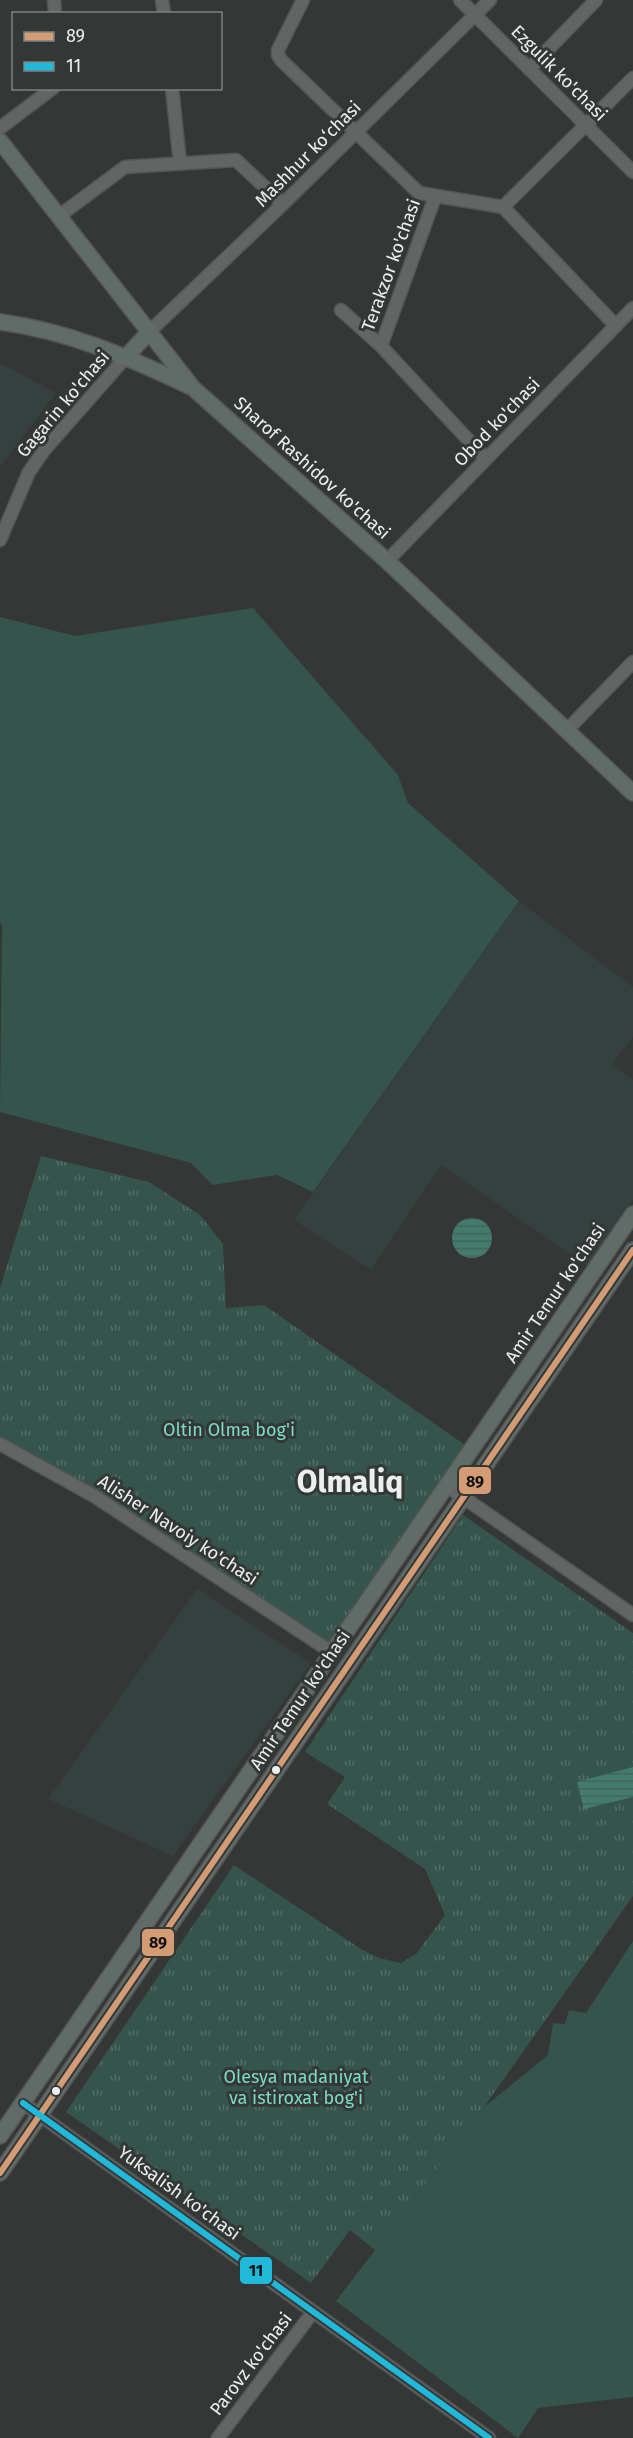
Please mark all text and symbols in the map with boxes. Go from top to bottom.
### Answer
legend [12,12,222,90]
street label: Ezgulik ko'chasi [506,20,612,126]
text: 89 [66,25,85,47]
text: 11 [66,55,81,77]
street label: Mashhur ko‘chasi [250,96,366,212]
street label: Terakzor ko'chasi [357,196,425,334]
street label: Gagarin ko'chasi [12,346,114,462]
street label: Obod ko'chasi [449,373,545,471]
street label: Sharof Rashidov ko'chasi [229,392,395,544]
street label: Amir Temur ko'chasi [500,1219,610,1367]
park label: Oltin Olma bog'i [163,1419,295,1441]
district label: Olmaliq [297,1464,403,1500]
line badge: 89 [458,1466,492,1495]
street label: Alisher Navoiy ko'chasi [94,1470,262,1590]
text: 89 [466,1472,484,1491]
street label: Amir Temur ko'chasi [245,1626,355,1774]
unlabelled marker [270,1764,282,1776]
line badge: 89 [141,1928,175,1957]
text: 89 [149,1933,167,1952]
park label: Olesya madaniyat va istiroxat bog'i [224,2066,369,2109]
unlabelled marker [50,2085,62,2097]
street label: Yuksalish ko'chasi [114,2141,244,2245]
line badge: 11 [239,2256,273,2285]
text: 11 [249,2261,263,2280]
street label: Parovz ko'chasi [205,2308,297,2420]

